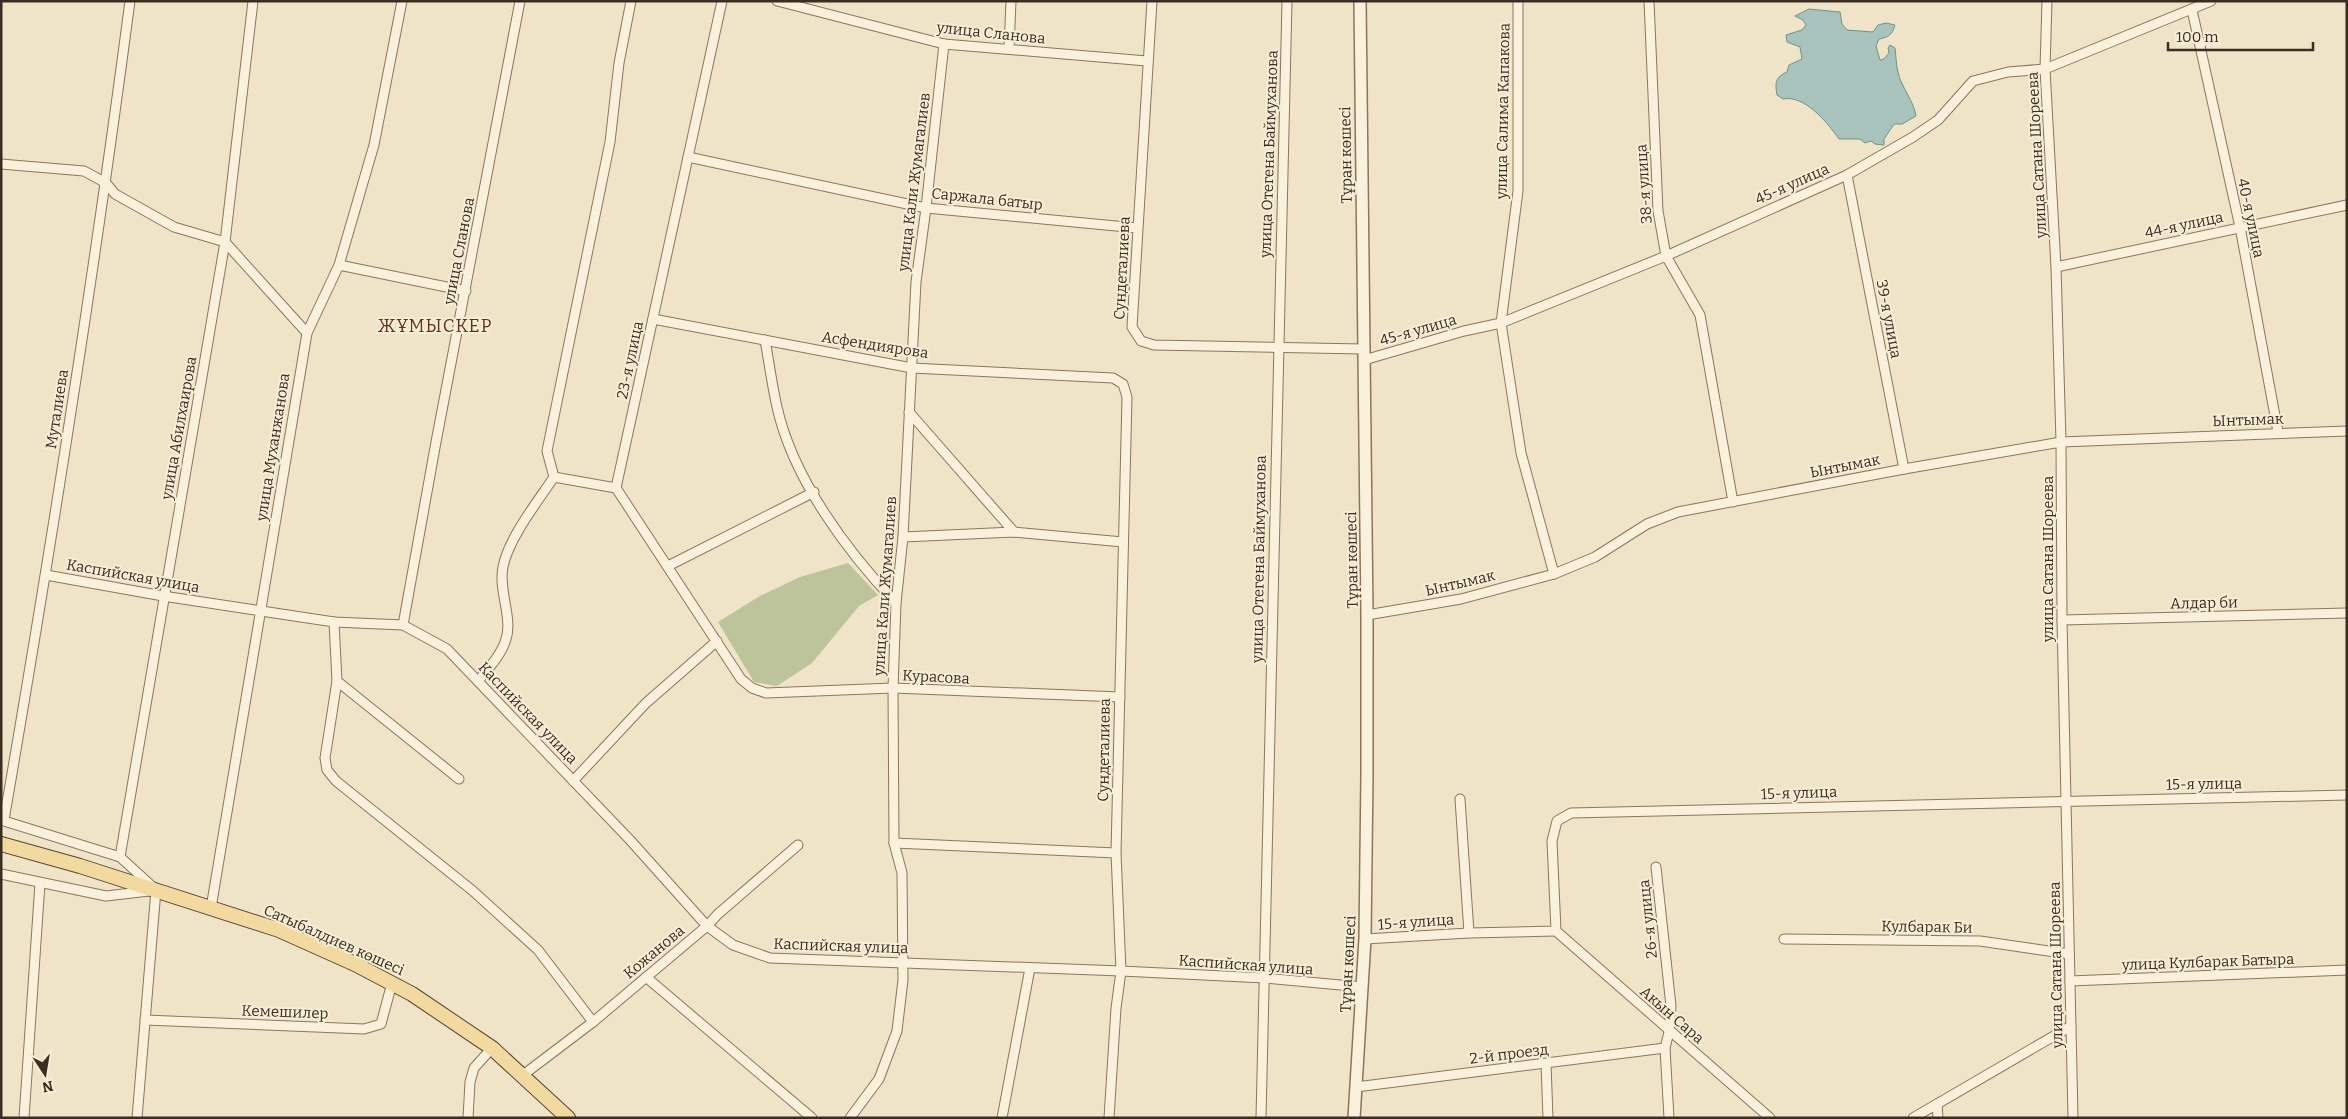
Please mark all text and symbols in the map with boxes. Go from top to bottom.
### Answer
street label: улица Сланова [935,18,1046,48]
scale bar [2168,20,2313,52]
street label: улица Салима Капакова [1492,23,1514,200]
text: 100 m [2176,28,2219,46]
street label: улица Отегена Баймуханова [1256,50,1282,259]
street label: улица Сатана Шореева [2024,71,2050,240]
street label: улица Кали Жумагалиев [894,92,934,273]
street label: Тұран көшесі [1336,106,1356,204]
street label: 38-я улица [1632,144,1656,224]
street label: 45-я улица [1752,160,1832,208]
street label: 40-я улица [2234,177,2268,259]
street label: Саржала батыр [930,184,1044,214]
street label: улица Сланова [440,196,478,307]
street label: 44-я улица [2143,208,2225,242]
street label: Сундеталиева [1110,216,1134,320]
street label: 39-я улица [1873,278,1905,360]
street label: 45-я улица [1378,310,1458,350]
district label: ЖҰМЫСКЕР [378,315,493,337]
street label: 23-я улица [613,319,647,401]
street label: Асфендиярова [820,328,930,362]
street label: улица Абилхаирова [157,355,200,502]
street label: Муталиева [42,368,72,450]
street label: улица Муханжанова [252,372,294,523]
street label: Ынтымак [2212,410,2284,430]
street label: Ынтымак [1808,450,1882,482]
street label: улица Отегена Баймуханова [1248,455,1270,664]
street label: улица Сатана Шореева [2039,476,2057,643]
street label: улица Кали Жумагалиев [870,496,900,677]
street label: Тұран көшесі [1342,511,1362,609]
street label: Каспийская улица [65,555,201,597]
street label: Ынтымак [1423,566,1497,600]
street label: Алдар би [2170,593,2238,613]
street label: Каспийская улица [475,658,581,768]
street label: Курасова [902,666,970,688]
street label: Сундеталиева [1094,698,1114,802]
street label: 15-я улица [2166,774,2242,794]
street label: 15-я улица [1761,783,1837,803]
street label: 26-я улица [1635,879,1661,959]
street label: улица Сатана Шореева [2046,882,2066,1049]
street label: Сатыбалдиев көшесі [261,901,408,979]
street label: 15-я улица [1377,910,1455,934]
street label: Тұран көшесі [1336,914,1360,1013]
street label: Кулбарак Би [1881,917,1973,937]
street label: Кожанова [620,921,688,983]
street label: Каспийская улица [773,935,909,957]
street label: улица Кулбарак Батыра [2120,950,2295,974]
street label: Каспийская улица [1178,951,1314,979]
street label: Акын Сара [1636,982,1708,1048]
street label: Кемешилер [241,1001,329,1023]
street label: 2-й проезд [1468,1040,1550,1068]
north arrow [20,1049,70,1099]
text: N [40,1077,55,1096]

